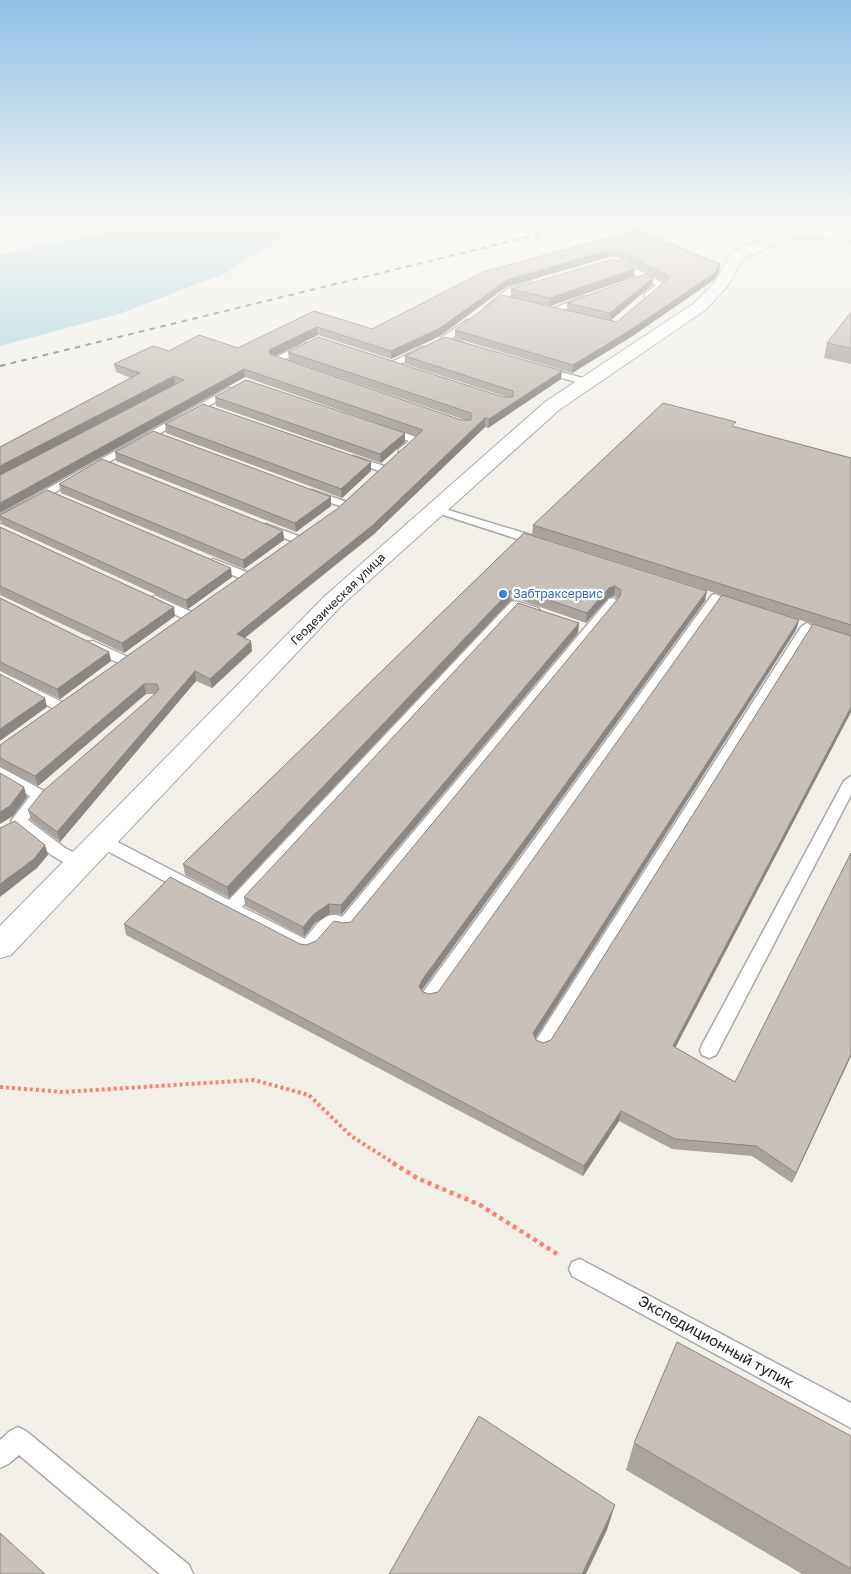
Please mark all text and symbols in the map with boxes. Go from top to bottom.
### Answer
street label: Геодезическая улица [287,549,388,648]
place label: Забтраксервис [513,586,603,601]
marker: Забтраксервис [497,588,509,600]
street label: Экспедиционный тупик [636,1291,798,1392]

